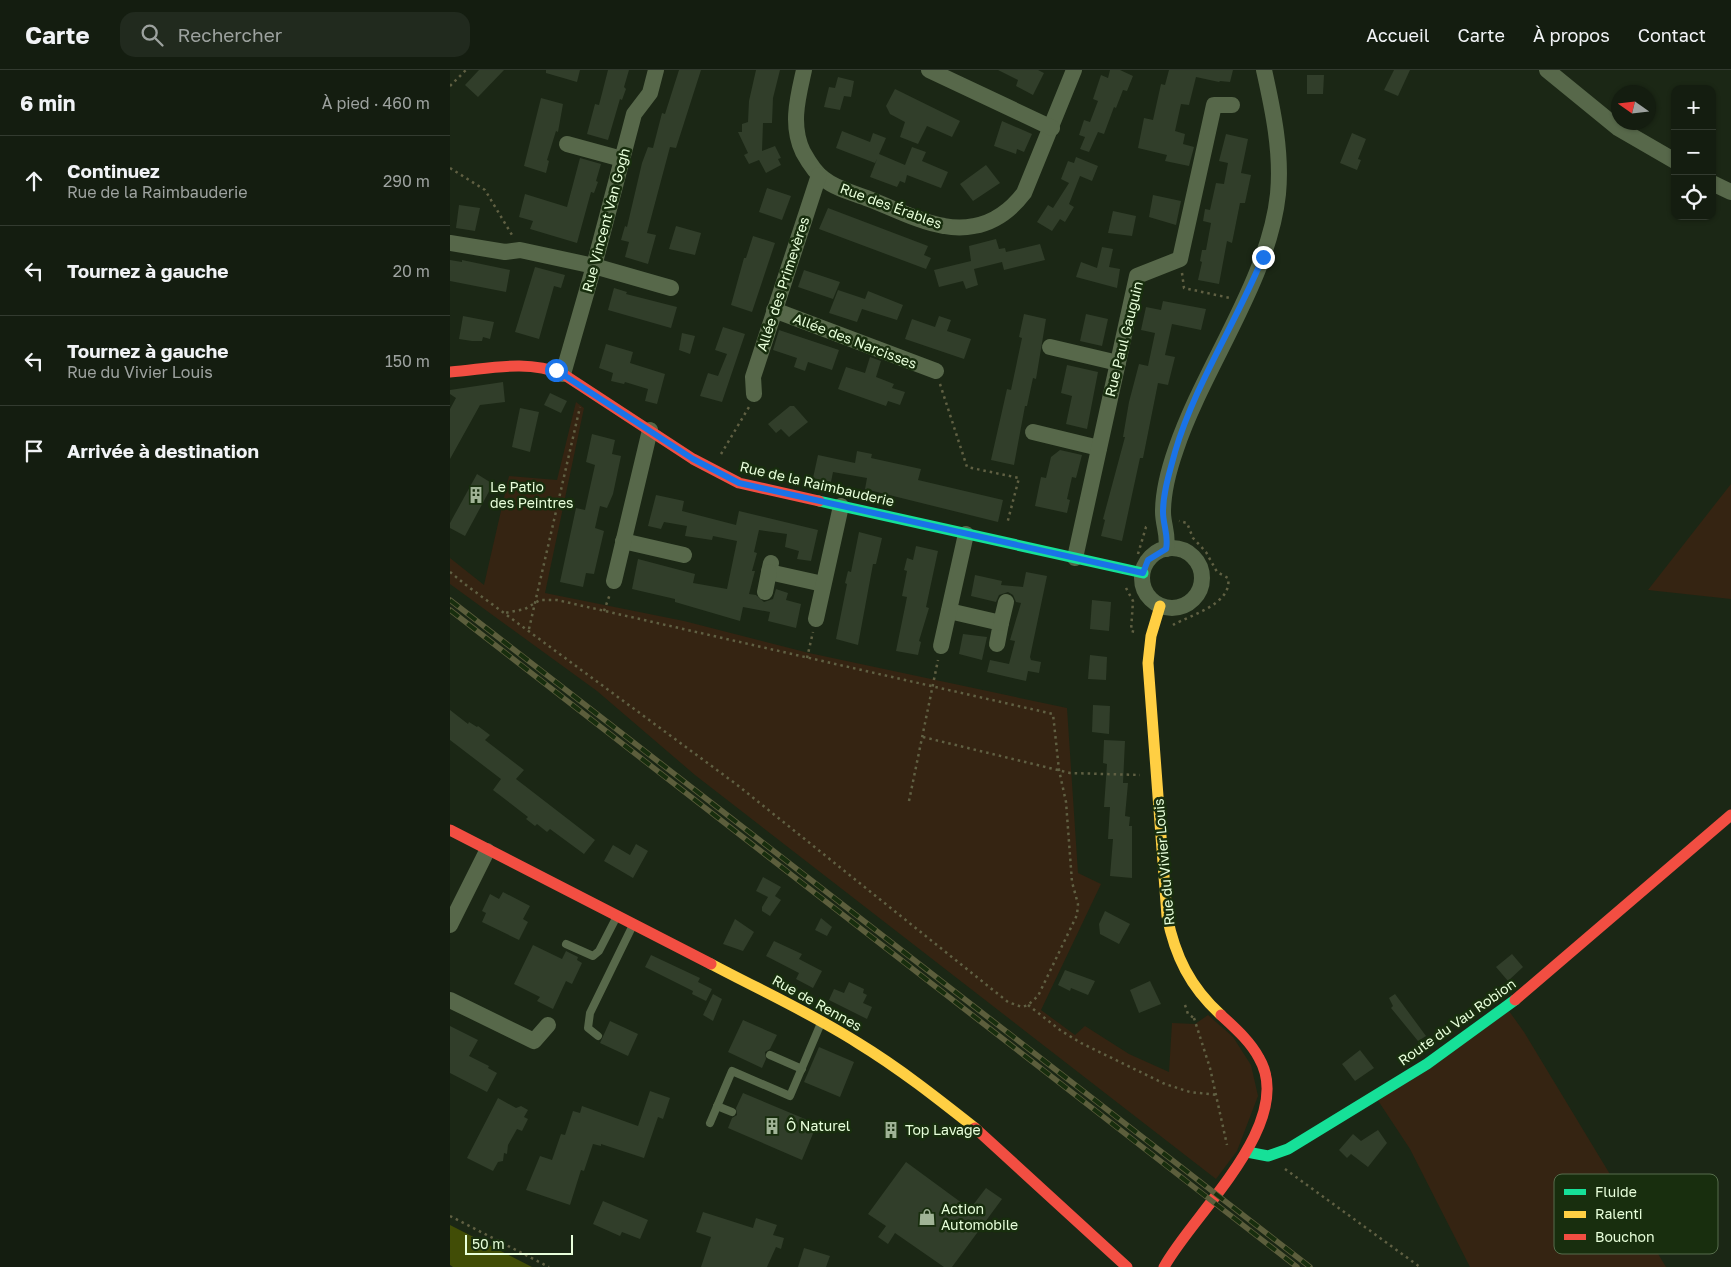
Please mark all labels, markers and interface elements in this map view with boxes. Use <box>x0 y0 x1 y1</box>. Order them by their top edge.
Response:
search box <box>120 12 470 57</box>
text: Carte <box>25 20 90 49</box>
icon: search <box>138 21 166 49</box>
text: Rechercher <box>178 23 282 46</box>
text: Accueil <box>1366 24 1430 46</box>
text: Carte <box>1458 24 1505 46</box>
text: À propos <box>1533 24 1610 46</box>
text: Contact <box>1638 24 1706 46</box>
north arrow <box>1611 85 1656 130</box>
map controls <box>1671 85 1716 220</box>
button: + <box>1671 85 1716 130</box>
text: 6 min <box>20 90 75 116</box>
text: À pied · 460 m <box>322 93 430 113</box>
button: − <box>1671 130 1716 175</box>
street label: Rue Vincent Van Gogh <box>578 146 633 294</box>
text: Continuez <box>67 159 160 182</box>
icon: ahead <box>20 167 48 195</box>
text: 290 m <box>383 171 430 191</box>
button: locate <box>1671 175 1716 220</box>
street label: Rue des Érables <box>838 179 944 232</box>
text: Rue de la Raimbauderie <box>67 182 248 202</box>
street label: Allée des Primevères <box>753 214 812 353</box>
route end <box>1252 246 1275 269</box>
icon: left <box>20 257 48 285</box>
text: Tournez à gauche <box>67 259 228 282</box>
text: 20 m <box>393 261 430 281</box>
street label: Rue Paul Gauguin <box>1101 279 1146 398</box>
street label: Allée des Narcisses <box>791 309 919 372</box>
text: Tournez à gauche <box>67 339 228 362</box>
icon: left <box>20 347 48 375</box>
text: 150 m <box>385 351 430 371</box>
route start <box>545 359 568 382</box>
text: Rue du Vivier Louis <box>67 362 213 382</box>
icon: arrive <box>20 437 48 465</box>
text: Arrivée à destination <box>67 439 259 462</box>
street label: Rue de la Raimbauderie <box>738 457 896 510</box>
place label: Le Patio des Peintres <box>490 478 573 511</box>
building icon: Le Patio des Peintres <box>466 485 486 505</box>
street label: Rue du Vivier Louis <box>1149 798 1178 926</box>
street label: Rue de Rennes <box>769 971 865 1034</box>
street label: Route du Vau Robion <box>1395 975 1519 1069</box>
building icon: Ô Naturel <box>762 1116 782 1136</box>
place label: Ô Naturel <box>786 1117 850 1134</box>
building icon: Top Lavage <box>881 1120 901 1140</box>
place label: Top Lavage <box>905 1121 981 1138</box>
legend <box>1554 1174 1718 1254</box>
text: Fluide <box>1595 1183 1637 1200</box>
place label: Action Automobile <box>941 1200 1018 1233</box>
text: Ralenti <box>1595 1205 1643 1222</box>
shop icon: Action Automobile <box>917 1207 937 1227</box>
text: Bouchon <box>1595 1228 1655 1245</box>
scale bar <box>465 1232 572 1255</box>
text: 50 m <box>472 1235 505 1252</box>

